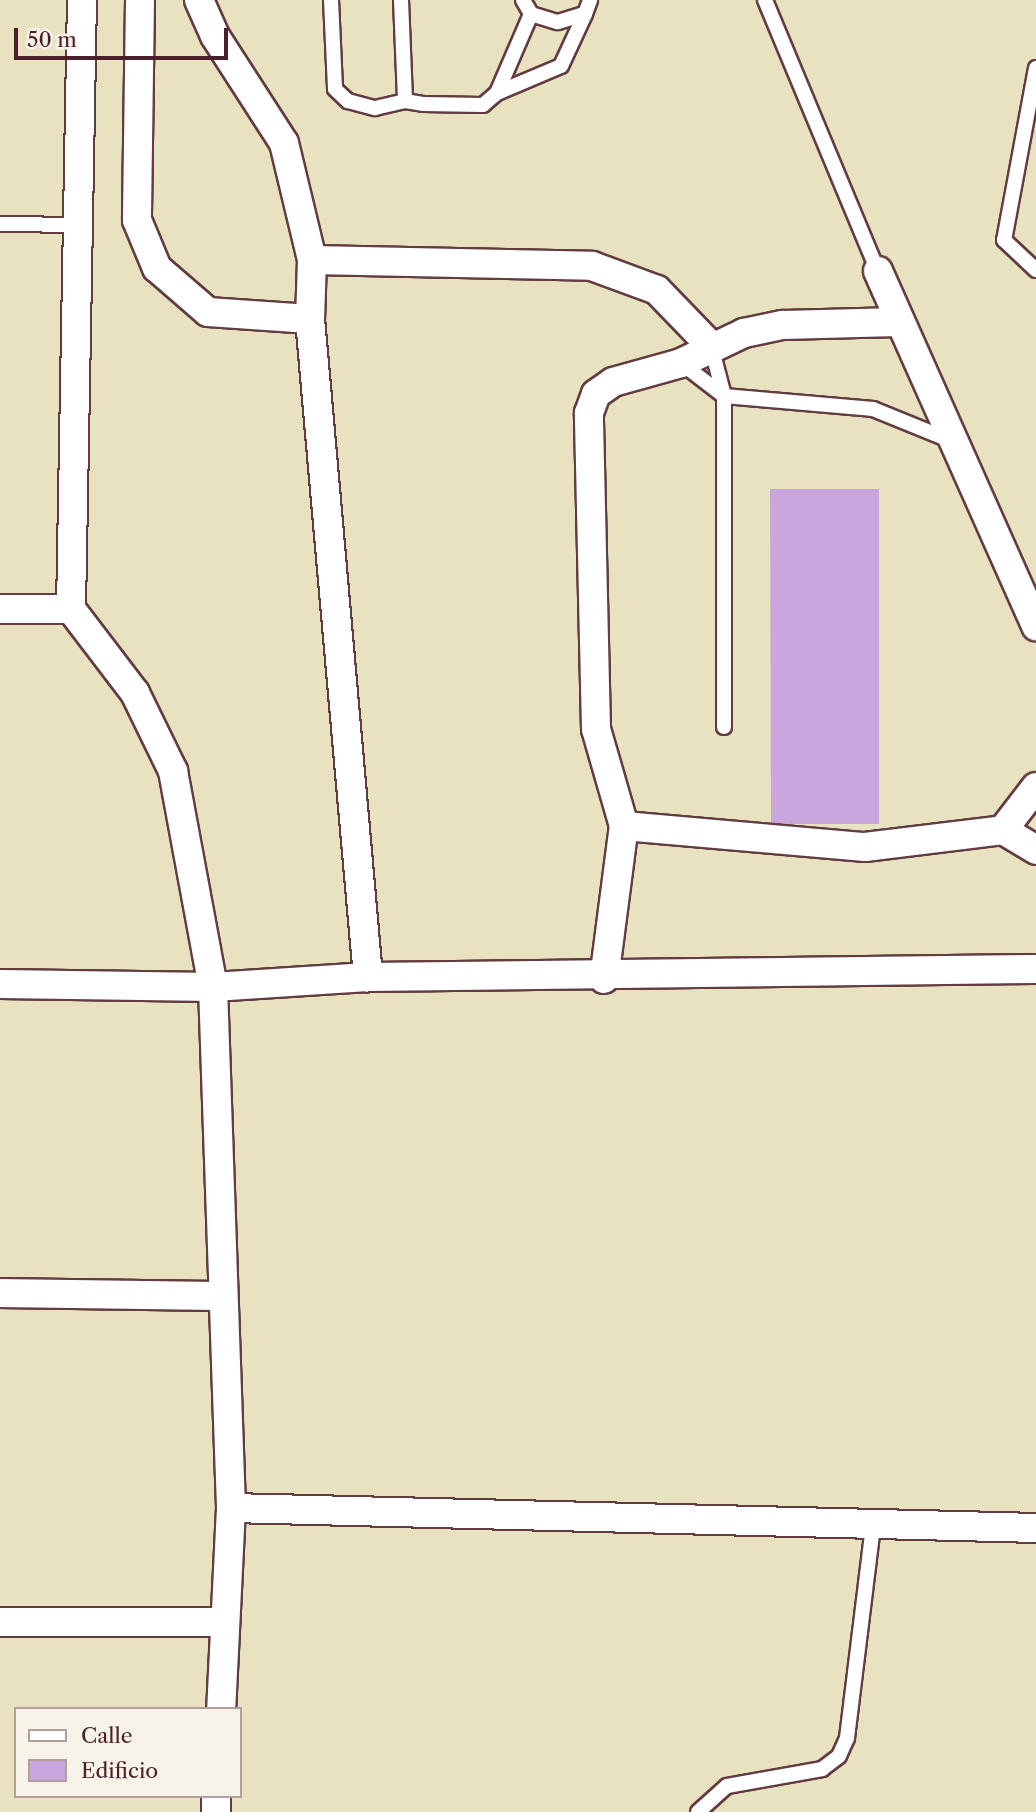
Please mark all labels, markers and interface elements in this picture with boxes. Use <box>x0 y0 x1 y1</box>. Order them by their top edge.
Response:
scale bar <box>18 14 231 58</box>
text: 50 m <box>27 27 77 52</box>
legend <box>14 1707 242 1798</box>
text: Calle <box>81 1723 133 1748</box>
text: Edificio <box>81 1758 158 1783</box>

